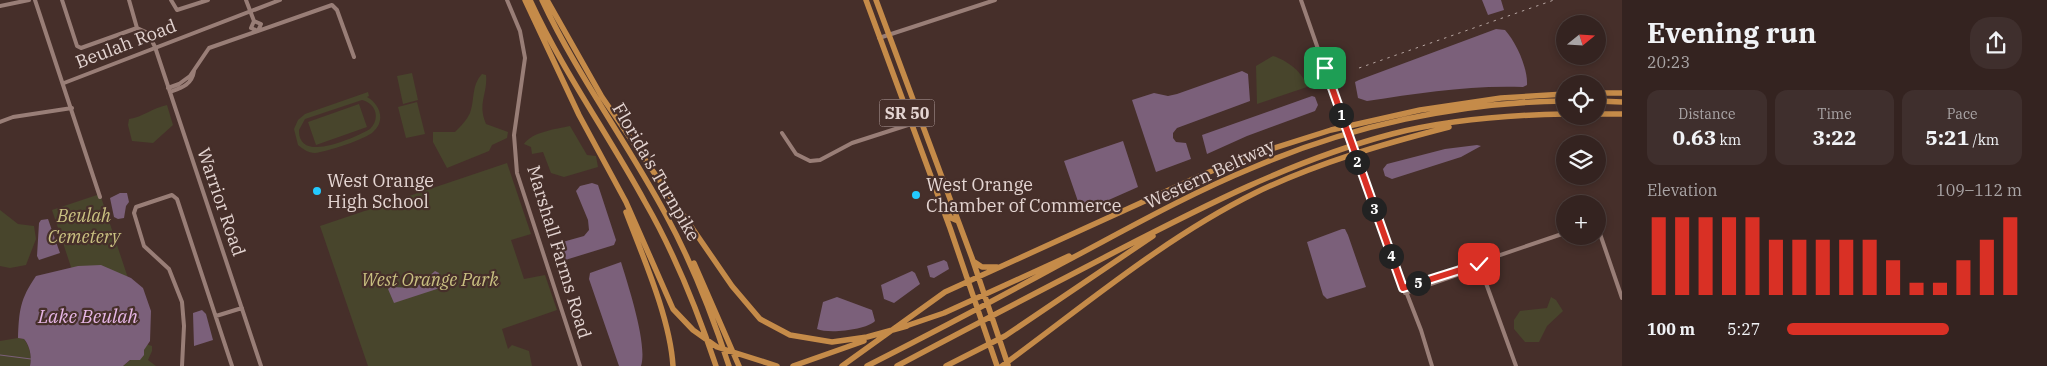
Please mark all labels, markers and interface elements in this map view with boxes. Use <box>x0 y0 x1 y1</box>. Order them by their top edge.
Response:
street label: Beulah Road <box>72 14 180 73</box>
text: Evening run <box>1647 14 1816 51</box>
north arrow <box>1556 15 1606 65</box>
map controls <box>1556 15 1606 245</box>
button: share <box>1970 17 2022 69</box>
pin <box>1304 47 1346 89</box>
text: 20:23 <box>1647 52 1690 72</box>
icon: arrive <box>1311 54 1339 82</box>
button: locate <box>1556 75 1606 125</box>
street label: Florida's Turnpike <box>607 98 705 245</box>
road number: SR 50 <box>880 100 934 126</box>
pin: 1 <box>1328 102 1354 128</box>
text: Distance <box>1678 105 1735 123</box>
text: Time <box>1817 105 1852 123</box>
text: Pace <box>1947 105 1978 123</box>
text: 1 <box>1337 106 1346 124</box>
text: 0.63 <box>1673 123 1716 151</box>
text: 3:22 <box>1812 123 1857 151</box>
text: 5:21 <box>1925 123 1969 151</box>
text: km <box>1716 131 1741 149</box>
text: /km <box>1969 131 1999 149</box>
street label: Western Beltway <box>1141 133 1279 214</box>
button: layers <box>1556 135 1606 185</box>
street label: Warrior Road <box>192 145 251 259</box>
pin: 2 <box>1344 150 1370 174</box>
text: 2 <box>1353 153 1362 171</box>
street label: Marshall Farms Road <box>522 163 597 341</box>
place label: West Orange High School <box>327 169 434 213</box>
place label: West Orange Chamber of Commerce <box>926 173 1121 217</box>
text: Elevation <box>1647 180 1717 200</box>
text: 109–112 m <box>1936 180 2022 200</box>
marker: West Orange High School <box>311 185 323 197</box>
marker: West Orange Chamber of Commerce <box>910 189 922 201</box>
button: + <box>1556 195 1606 245</box>
pin: 3 <box>1362 196 1386 222</box>
text: 3 <box>1370 200 1379 218</box>
park label: Beulah Cemetery <box>48 204 122 248</box>
pin <box>1458 243 1500 285</box>
pin: 4 <box>1378 244 1404 268</box>
text: 4 <box>1387 247 1396 265</box>
icon: check <box>1465 250 1493 278</box>
park label: West Orange Park <box>361 268 499 291</box>
pin: 5 <box>1406 270 1430 296</box>
text: 5 <box>1414 274 1423 292</box>
water label: Lake Beulah <box>37 304 139 328</box>
text: 100 m <box>1647 319 1695 339</box>
text: 5:27 <box>1727 319 1760 339</box>

